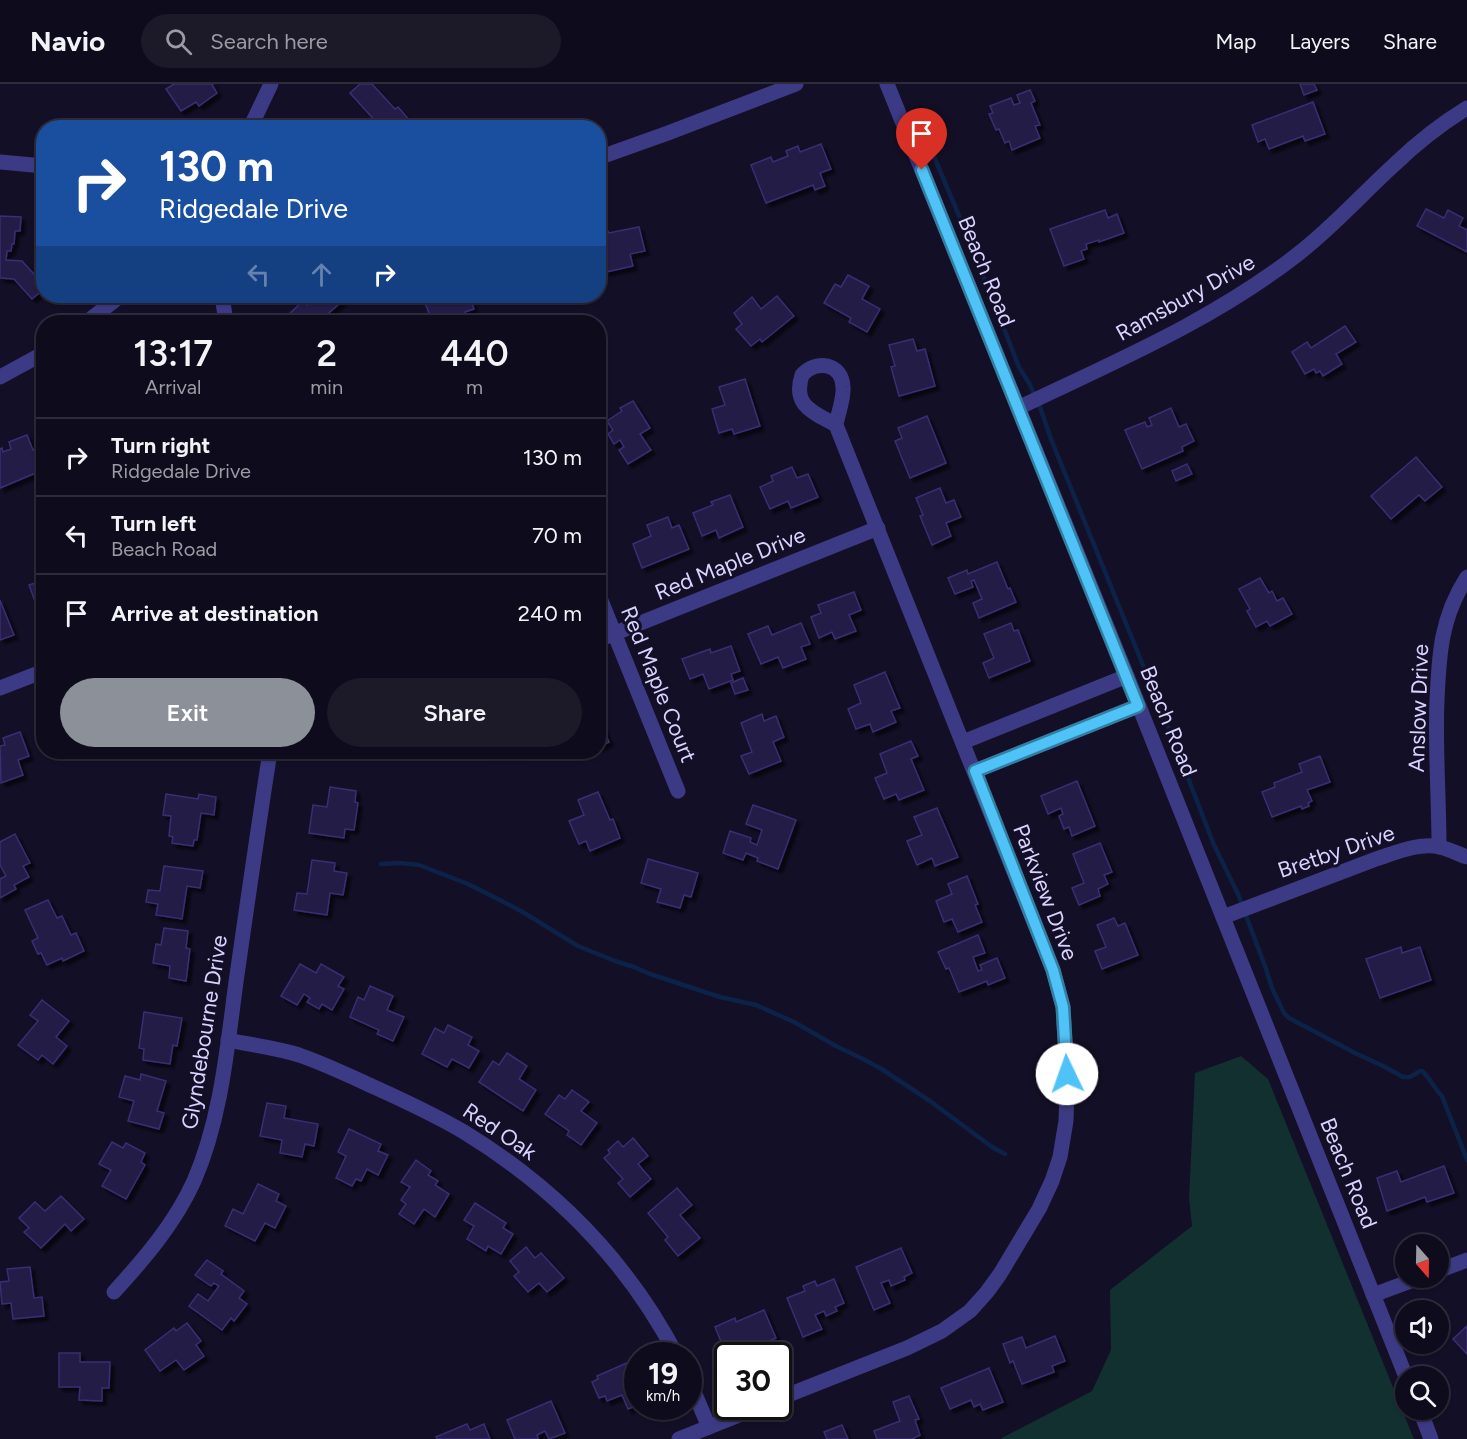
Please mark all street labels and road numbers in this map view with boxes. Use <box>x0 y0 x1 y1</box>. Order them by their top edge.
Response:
street label: Beach Road <box>952 212 1021 330</box>
street label: Ramsbury Drive <box>1111 248 1259 347</box>
street label: Red Maple Drive <box>651 521 809 606</box>
street label: Red Maple Court <box>615 602 702 766</box>
street label: Anslow Drive <box>1403 643 1434 773</box>
street label: Beach Road <box>1134 662 1203 780</box>
street label: Bretby Drive <box>1274 819 1398 884</box>
street label: Parkview Drive <box>1007 820 1084 964</box>
street label: Glyndebourne Drive <box>176 933 233 1131</box>
street label: Red Oak <box>458 1097 542 1166</box>
street label: Beach Road <box>1314 1114 1383 1232</box>

